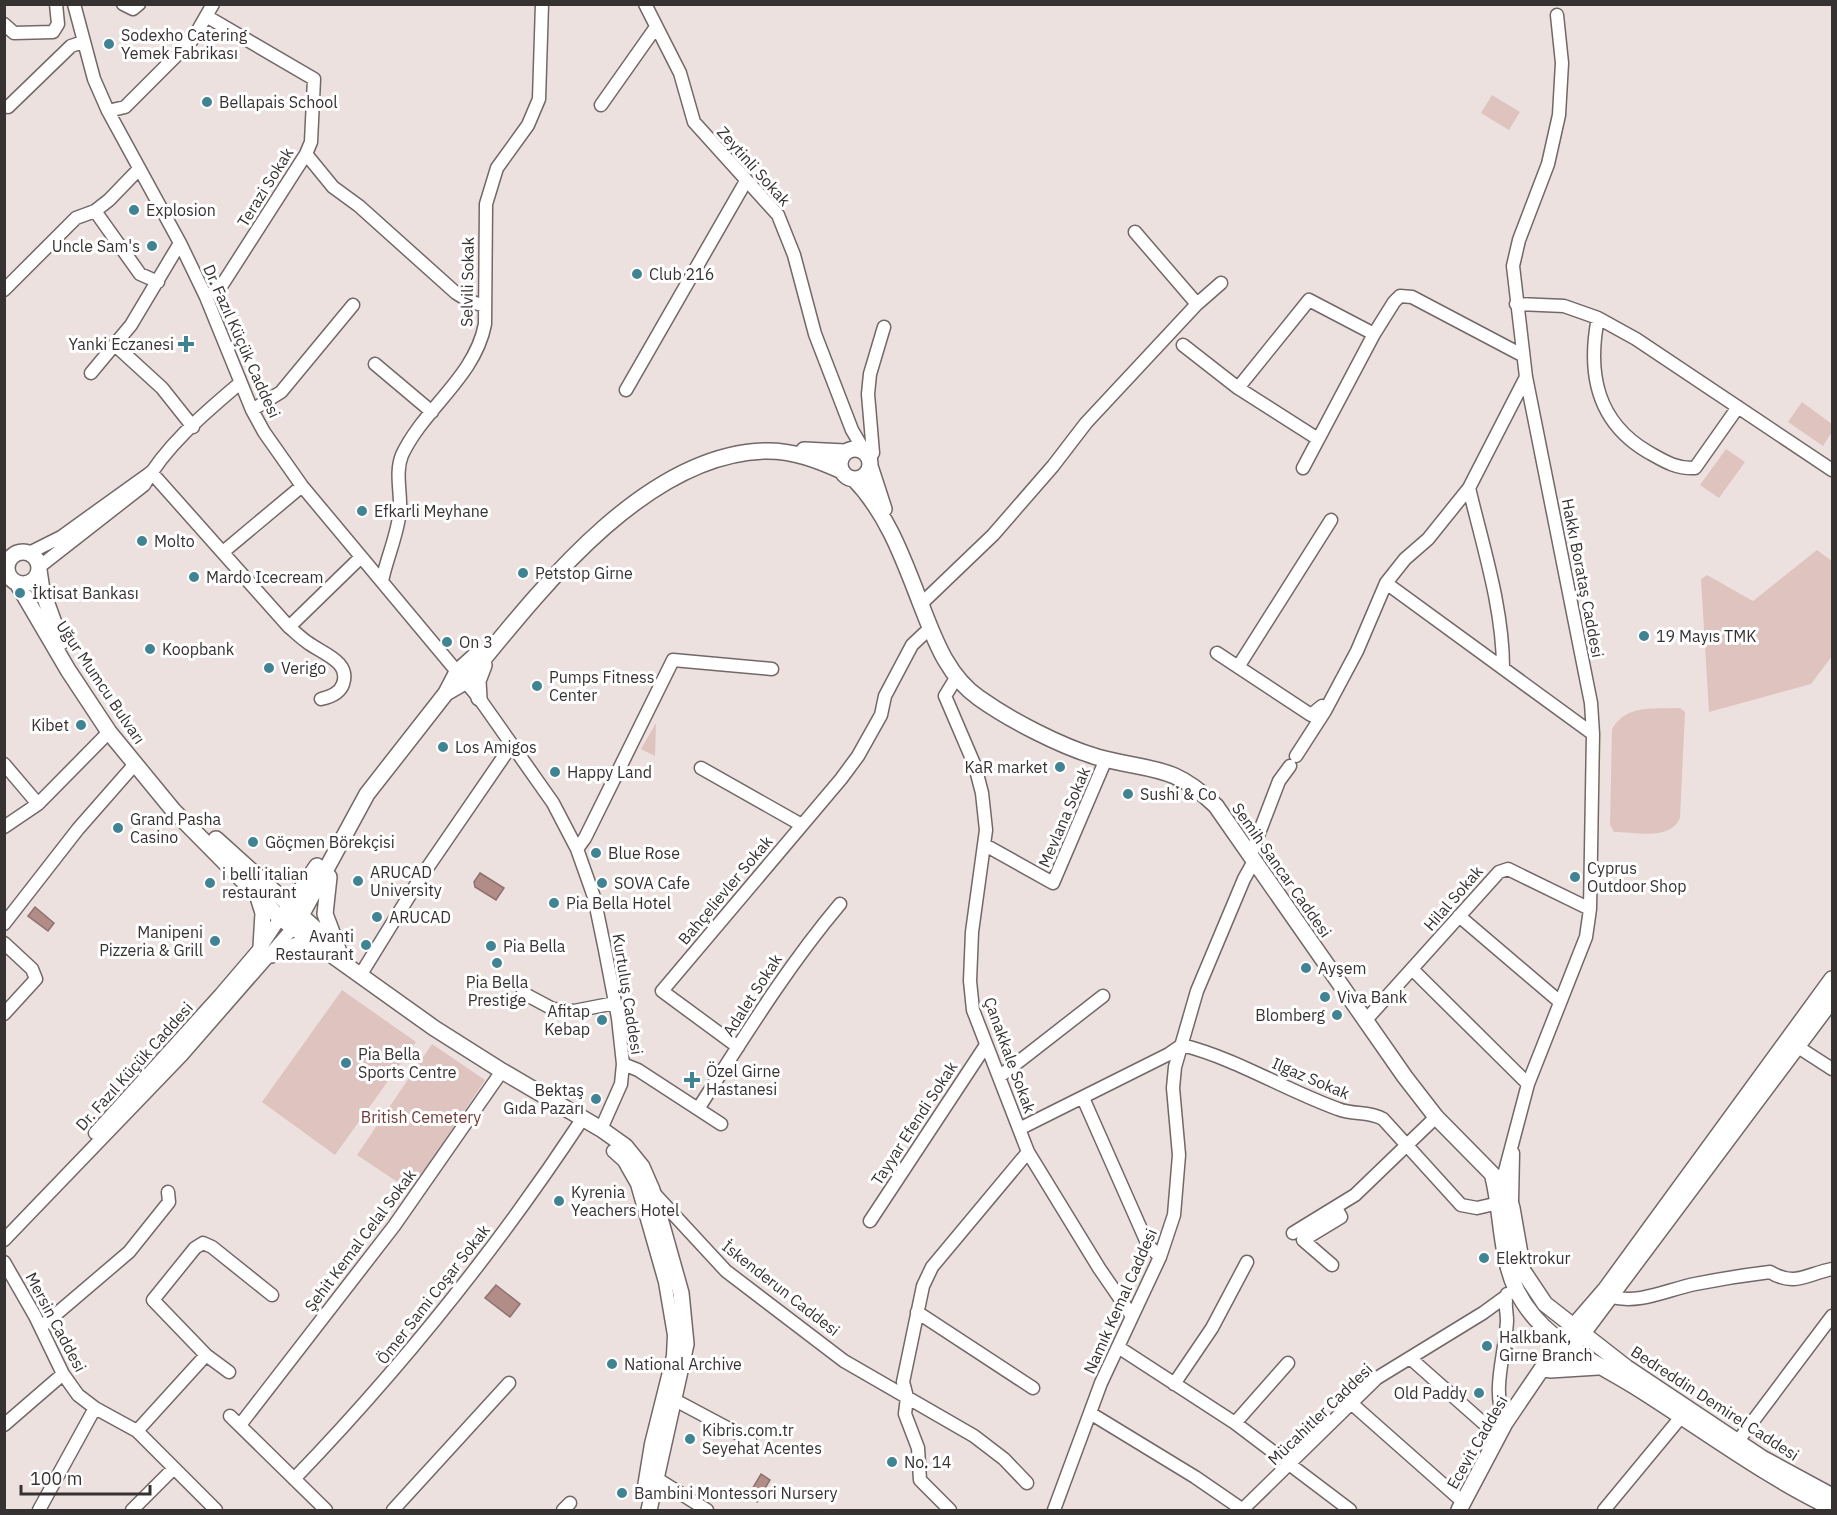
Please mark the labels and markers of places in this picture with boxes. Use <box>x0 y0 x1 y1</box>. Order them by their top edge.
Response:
place label: Sodexho Catering Yemek Fabrikası <box>121 25 248 63</box>
marker: Sodexho Catering Yemek Fabrikası <box>102 37 116 51</box>
place label: Bellapais School <box>219 92 338 112</box>
marker: Bellapais School <box>200 95 214 109</box>
place label: Explosion <box>146 200 216 220</box>
marker: Explosion <box>127 203 141 217</box>
place label: Uncle Sam's <box>52 236 140 256</box>
marker: Uncle Sam's <box>145 239 159 253</box>
place label: Club 216 <box>649 264 714 284</box>
marker: Club 216 <box>630 267 644 281</box>
place label: Yanki Eczanesi <box>69 334 174 354</box>
marker: Yanki Eczanesi <box>179 337 193 351</box>
place label: Efkarli Meyhane <box>374 501 489 521</box>
marker: Efkarli Meyhane <box>355 504 369 518</box>
place label: Molto <box>154 531 195 551</box>
marker: Molto <box>135 534 149 548</box>
place label: Petstop Girne <box>535 563 633 583</box>
marker: Petstop Girne <box>516 566 530 580</box>
place label: Mardo Icecream <box>206 567 324 587</box>
marker: Mardo Icecream <box>187 570 201 584</box>
place label: İktisat Bankası <box>32 583 139 603</box>
marker: İktisat Bankası <box>13 586 27 600</box>
place label: 19 Mayıs TMK <box>1656 626 1756 646</box>
marker: 19 Mayıs TMK <box>1637 629 1651 643</box>
place label: On 3 <box>459 632 493 652</box>
marker: On 3 <box>440 635 454 649</box>
place label: Koopbank <box>162 639 235 659</box>
marker: Koopbank <box>143 642 157 656</box>
place label: Verigo <box>281 658 326 678</box>
marker: Verigo <box>262 661 276 675</box>
place label: Pumps Fitness Center <box>549 667 655 705</box>
marker: Pumps Fitness Center <box>530 679 544 693</box>
place label: Kibet <box>31 715 69 735</box>
marker: Kibet <box>74 718 88 732</box>
place label: Los Amigos <box>455 737 537 757</box>
marker: Los Amigos <box>436 740 450 754</box>
place label: KaR market <box>965 757 1048 777</box>
marker: KaR market <box>1053 760 1067 774</box>
place label: Happy Land <box>567 762 652 782</box>
marker: Happy Land <box>548 765 562 779</box>
place label: Sushi & Co <box>1140 784 1217 804</box>
marker: Sushi & Co <box>1121 787 1135 801</box>
place label: Grand Pasha Casino <box>130 809 222 847</box>
marker: Grand Pasha Casino <box>111 821 125 835</box>
place label: Göçmen Börekçisi <box>265 832 395 852</box>
marker: Göçmen Börekçisi <box>246 835 260 849</box>
place label: Blue Rose <box>608 843 680 863</box>
marker: Blue Rose <box>589 846 603 860</box>
place label: Cyprus Outdoor Shop <box>1587 858 1686 896</box>
place label: ARUCAD University <box>370 862 442 900</box>
place label: i belli italian restaurant <box>222 864 308 902</box>
marker: Cyprus Outdoor Shop <box>1568 870 1582 884</box>
place label: SOVA Cafe <box>614 873 690 893</box>
marker: ARUCAD University <box>351 874 365 888</box>
marker: i belli italian restaurant <box>203 876 217 890</box>
marker: SOVA Cafe <box>595 876 609 890</box>
place label: Pia Bella Hotel <box>566 893 671 913</box>
marker: Pia Bella Hotel <box>547 896 561 910</box>
place label: ARUCAD <box>389 907 451 927</box>
marker: ARUCAD <box>370 910 384 924</box>
place label: Manipeni Pizzeria & Grill <box>99 922 203 960</box>
place label: Avanti Restaurant <box>275 926 354 964</box>
marker: Manipeni Pizzeria & Grill <box>208 934 222 948</box>
place label: Pia Bella <box>503 936 566 956</box>
marker: Avanti Restaurant <box>359 938 373 952</box>
marker: Pia Bella <box>484 939 498 953</box>
marker: Pia Bella Prestige <box>490 956 504 970</box>
place label: Ayşem <box>1318 958 1366 978</box>
marker: Ayşem <box>1299 961 1313 975</box>
place label: Pia Bella Prestige <box>466 972 529 1010</box>
place label: Viva Bank <box>1337 987 1408 1007</box>
marker: Viva Bank <box>1318 990 1332 1004</box>
place label: Afitap Kebap <box>544 1001 590 1039</box>
place label: Blomberg <box>1255 1005 1326 1025</box>
marker: Blomberg <box>1330 1008 1344 1022</box>
marker: Afitap Kebap <box>595 1013 609 1027</box>
place label: Pia Bella Sports Centre <box>358 1044 457 1082</box>
marker: Pia Bella Sports Centre <box>339 1056 353 1070</box>
place label: Özel Girne Hastanesi <box>706 1061 781 1099</box>
marker: Özel Girne Hastanesi <box>683 1071 701 1089</box>
place label: Bektaş Gıda Pazarı <box>503 1080 584 1118</box>
marker: Bektaş Gıda Pazarı <box>589 1092 603 1106</box>
place label: Kyrenia Yeachers Hotel <box>571 1182 679 1220</box>
marker: Kyrenia Yeachers Hotel <box>552 1194 566 1208</box>
place label: Elektrokur <box>1496 1248 1570 1268</box>
marker: Elektrokur <box>1477 1251 1491 1265</box>
place label: Halkbank, Girne Branch <box>1499 1327 1593 1365</box>
marker: Halkbank, Girne Branch <box>1480 1339 1494 1353</box>
place label: National Archive <box>624 1354 742 1374</box>
marker: National Archive <box>605 1357 619 1371</box>
place label: Old Paddy <box>1394 1383 1467 1403</box>
marker: Old Paddy <box>1472 1386 1486 1400</box>
place label: Kibris.com.tr Seyehat Acentes <box>702 1420 822 1458</box>
marker: Kibris.com.tr Seyehat Acentes <box>683 1432 697 1446</box>
place label: No. 14 <box>904 1452 951 1472</box>
marker: No. 14 <box>885 1455 899 1469</box>
place label: Bambini Montessori Nursery <box>634 1483 837 1503</box>
marker: Bambini Montessori Nursery <box>615 1486 629 1500</box>

